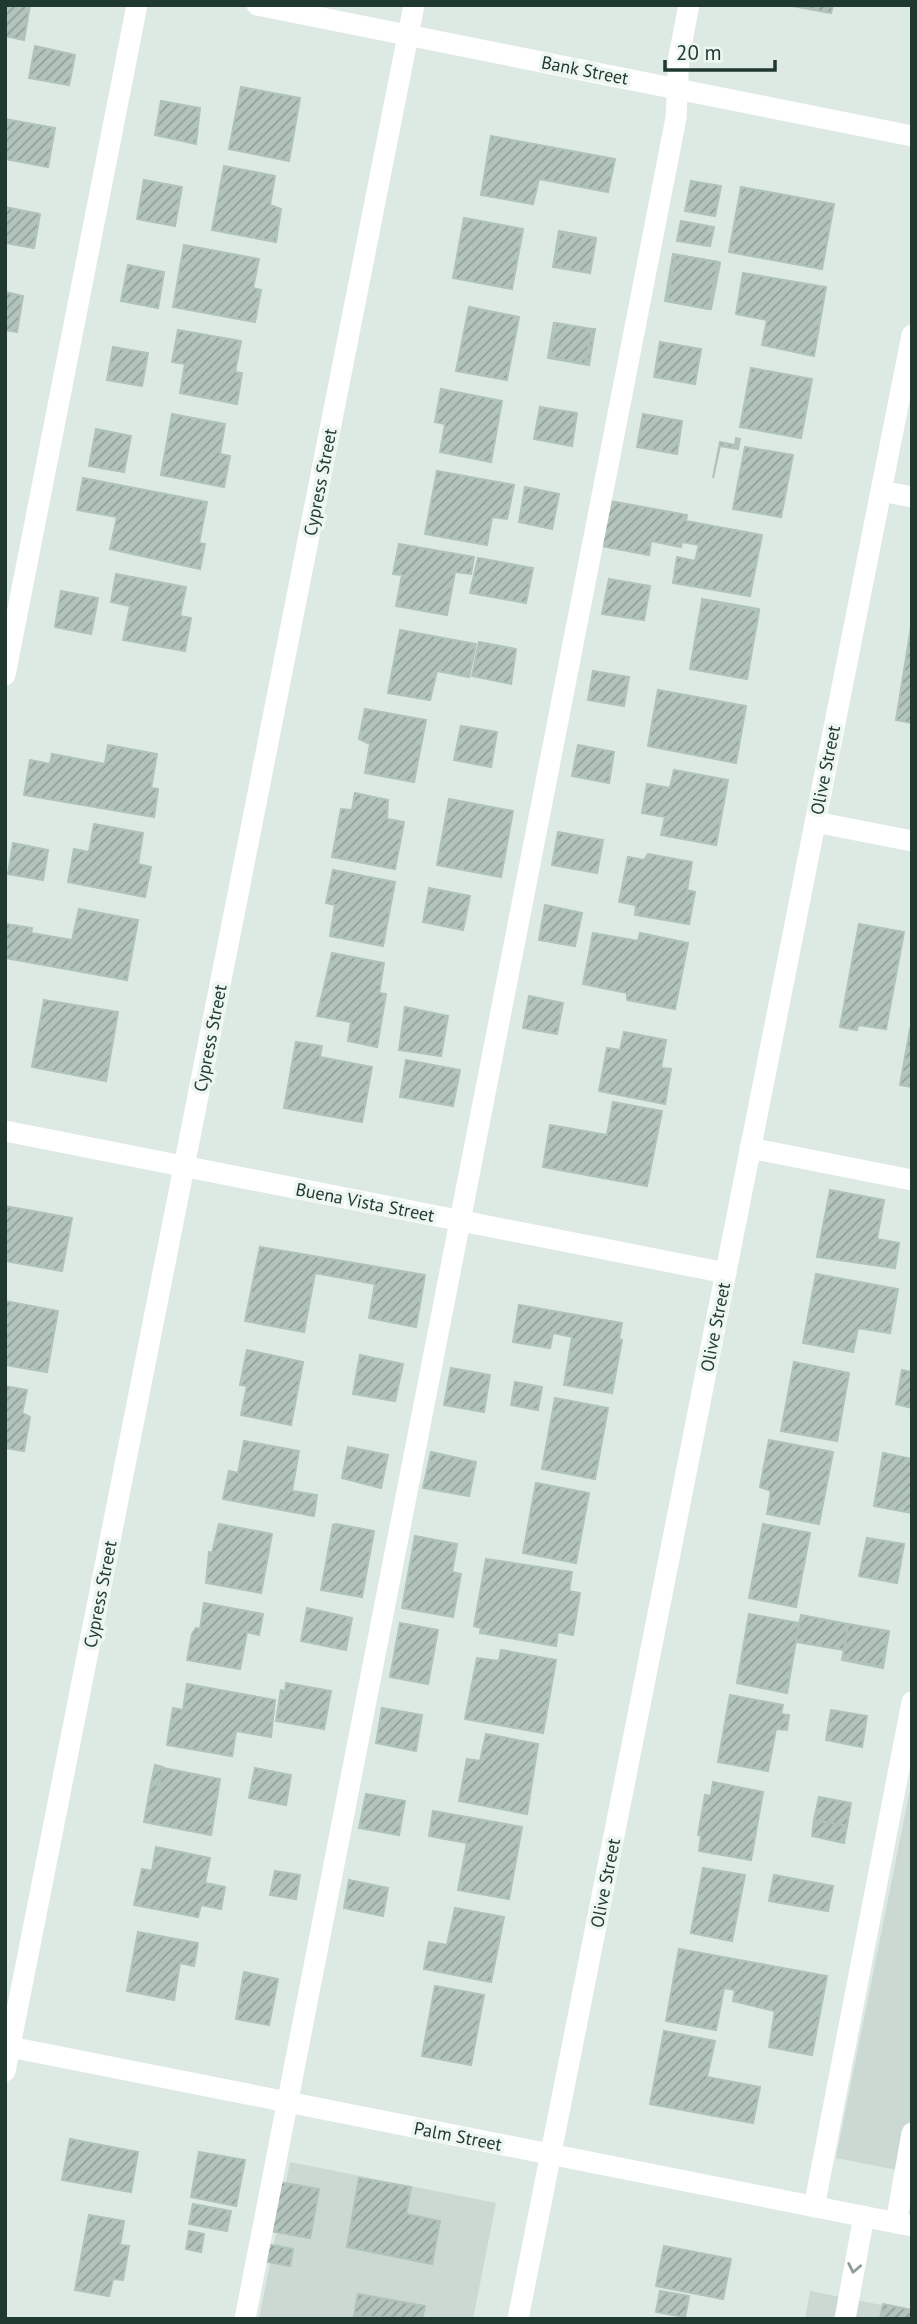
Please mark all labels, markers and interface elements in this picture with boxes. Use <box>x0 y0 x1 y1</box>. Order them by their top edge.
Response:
scale bar <box>665 28 775 72</box>
text: 20 m <box>676 39 722 66</box>
street label: Bank Street <box>540 50 630 90</box>
street label: Cypress Street <box>298 426 342 538</box>
street label: Olive Street <box>805 723 845 817</box>
street label: Cypress Street <box>188 982 232 1094</box>
street label: Buena Vista Street <box>294 1177 436 1227</box>
street label: Olive Street <box>695 1280 735 1374</box>
street label: Cypress Street <box>78 1538 122 1650</box>
street label: Olive Street <box>585 1836 625 1930</box>
street label: Palm Street <box>412 2116 504 2156</box>
one-way arrow <box>848 2262 863 2274</box>

